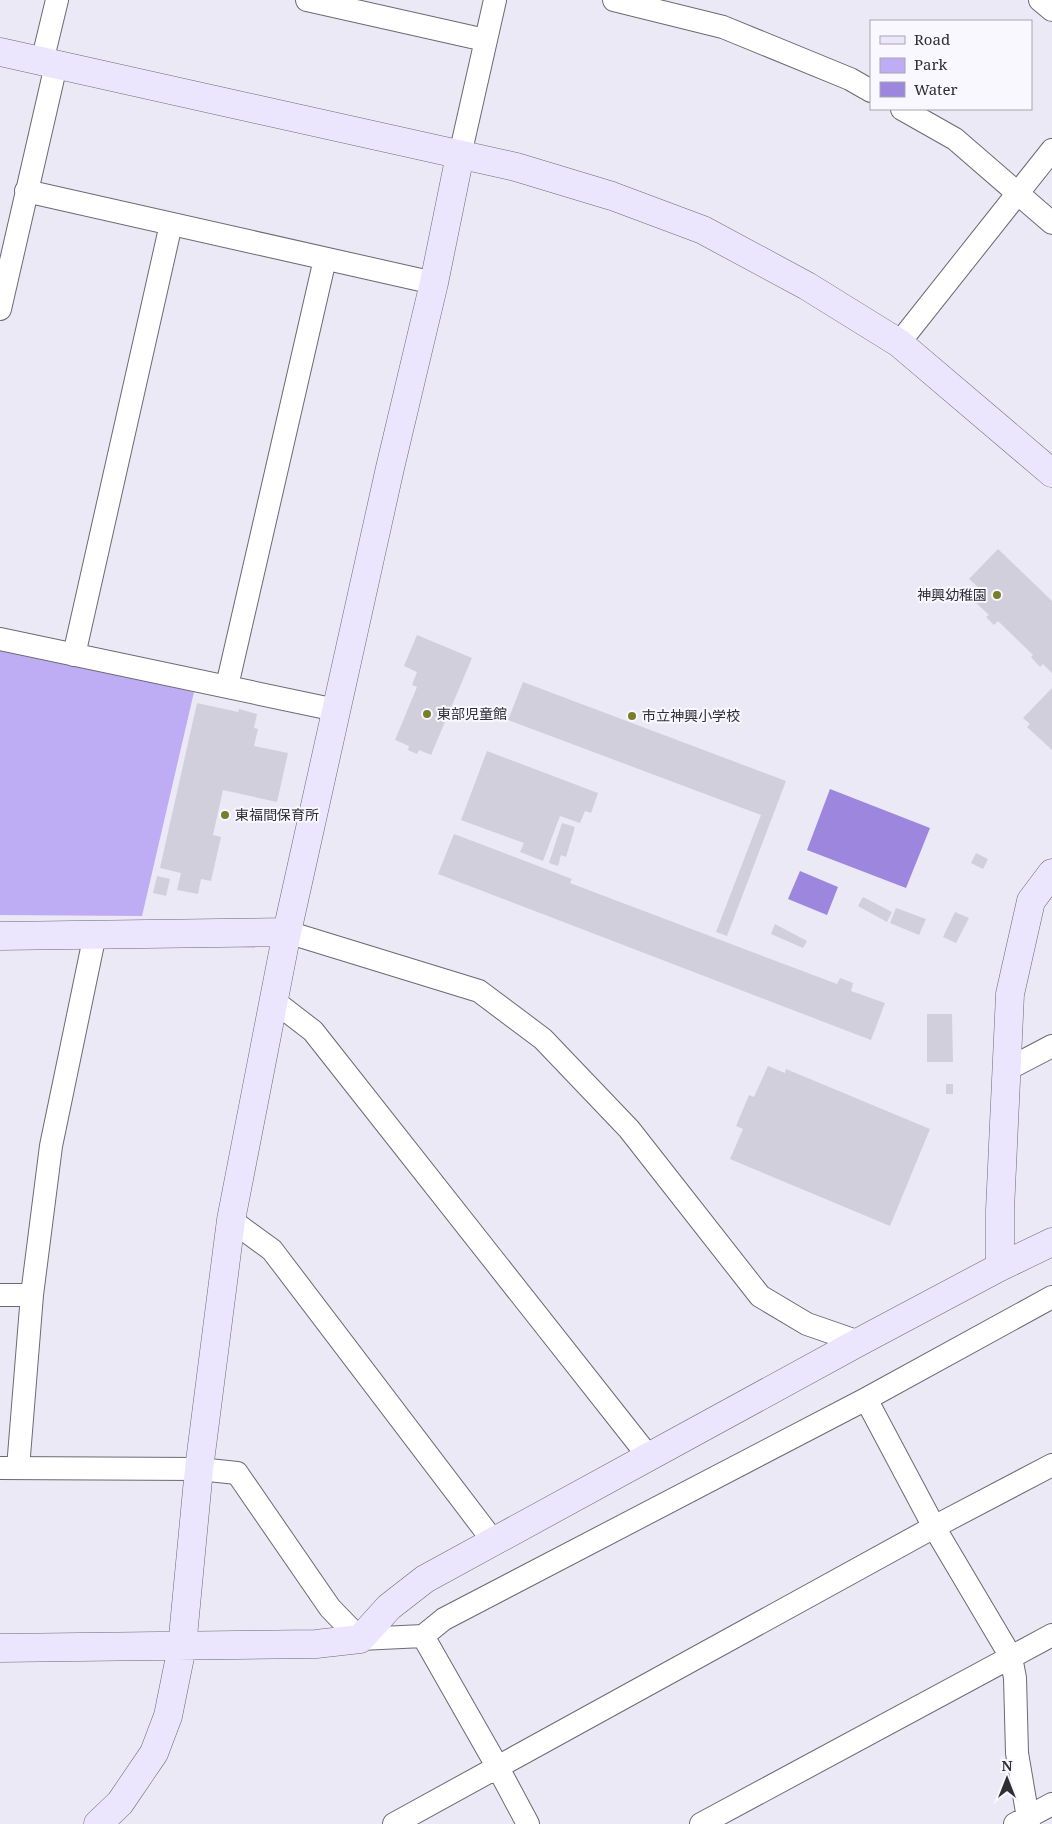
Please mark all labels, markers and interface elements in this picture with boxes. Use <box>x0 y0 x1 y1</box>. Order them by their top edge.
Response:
legend <box>870 20 1032 110</box>
text: Road <box>914 29 950 49</box>
text: Park <box>914 54 948 74</box>
text: Water <box>914 79 957 99</box>
place label: 神興幼稚園 <box>917 585 987 604</box>
marker: 神興幼稚園 <box>991 589 1003 601</box>
place label: 東部児童館 <box>437 704 507 723</box>
place label: 市立神興小学校 <box>642 706 740 725</box>
marker: 東部児童館 <box>421 708 433 720</box>
marker: 市立神興小学校 <box>626 710 638 722</box>
place label: 東福間保育所 <box>235 805 319 824</box>
marker: 東福間保育所 <box>219 809 231 821</box>
north arrow <box>982 1754 1032 1804</box>
text: N <box>1001 1756 1013 1775</box>

